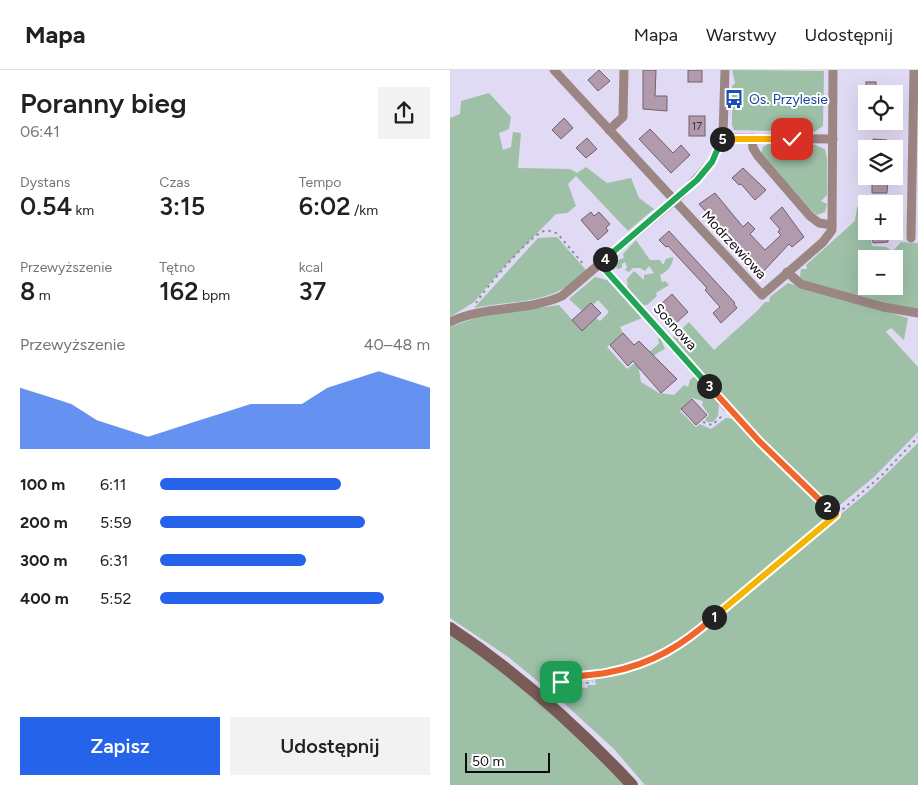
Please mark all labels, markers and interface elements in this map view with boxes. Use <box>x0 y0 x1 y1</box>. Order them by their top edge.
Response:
text: Mapa <box>25 20 86 49</box>
text: Mapa <box>634 24 678 46</box>
text: Warstwy <box>706 24 777 46</box>
text: Udostępnij <box>805 24 893 46</box>
map controls <box>858 85 903 295</box>
button: locate <box>858 85 903 130</box>
text: Poranny bieg <box>20 86 187 120</box>
button: share <box>378 87 430 139</box>
bus stop icon: Os. Przylesie <box>723 88 745 110</box>
place label: Os. Przylesie <box>749 91 828 108</box>
pin <box>771 118 813 160</box>
house number: 17 <box>692 120 702 133</box>
text: 06:41 <box>20 122 60 141</box>
icon: check <box>778 125 806 153</box>
pin: 5 <box>710 126 734 152</box>
text: 5 <box>718 131 727 148</box>
button: layers <box>858 140 903 185</box>
text: Dystans <box>20 174 70 191</box>
text: Czas <box>159 174 190 191</box>
text: Tempo <box>299 174 341 191</box>
text: 0.54 <box>20 191 72 221</box>
text: 3:15 <box>159 191 205 221</box>
text: 6:02 <box>299 191 350 221</box>
button: + <box>858 195 903 240</box>
text: km <box>72 202 94 219</box>
text: /km <box>350 202 378 219</box>
street label: Modrzewiowa <box>698 207 770 283</box>
pin: 4 <box>592 246 618 272</box>
button: − <box>858 250 903 295</box>
text: 4 <box>601 251 610 268</box>
text: Przewyższenie <box>20 259 112 276</box>
text: Tętno <box>159 259 195 276</box>
text: kcal <box>299 259 323 276</box>
text: 8 <box>20 276 35 306</box>
text: 162 <box>159 276 198 306</box>
text: 37 <box>299 276 326 306</box>
text: m <box>35 287 51 304</box>
text: bpm <box>198 287 230 304</box>
street label: Sosnowa <box>650 300 700 354</box>
text: Przewyższenie <box>20 335 125 354</box>
text: 40–48 m <box>364 335 430 354</box>
pin: 3 <box>696 374 722 398</box>
text: 3 <box>706 378 713 395</box>
text: 100 m <box>20 475 65 494</box>
text: 6:11 <box>100 475 126 494</box>
pin: 2 <box>814 494 840 520</box>
text: 2 <box>823 499 832 516</box>
text: 200 m <box>20 513 68 532</box>
text: 5:59 <box>100 513 132 532</box>
text: 300 m <box>20 551 67 570</box>
text: 6:31 <box>100 551 128 570</box>
text: 400 m <box>20 589 69 608</box>
text: 5:52 <box>100 589 131 608</box>
pin: 1 <box>702 604 726 630</box>
text: 1 <box>712 609 717 626</box>
pin <box>540 661 582 703</box>
icon: arrive <box>547 668 575 696</box>
button: Zapisz <box>20 717 220 775</box>
button: Udostępnij <box>230 717 430 775</box>
scale bar <box>465 750 550 773</box>
text: 50 m <box>472 753 504 770</box>

